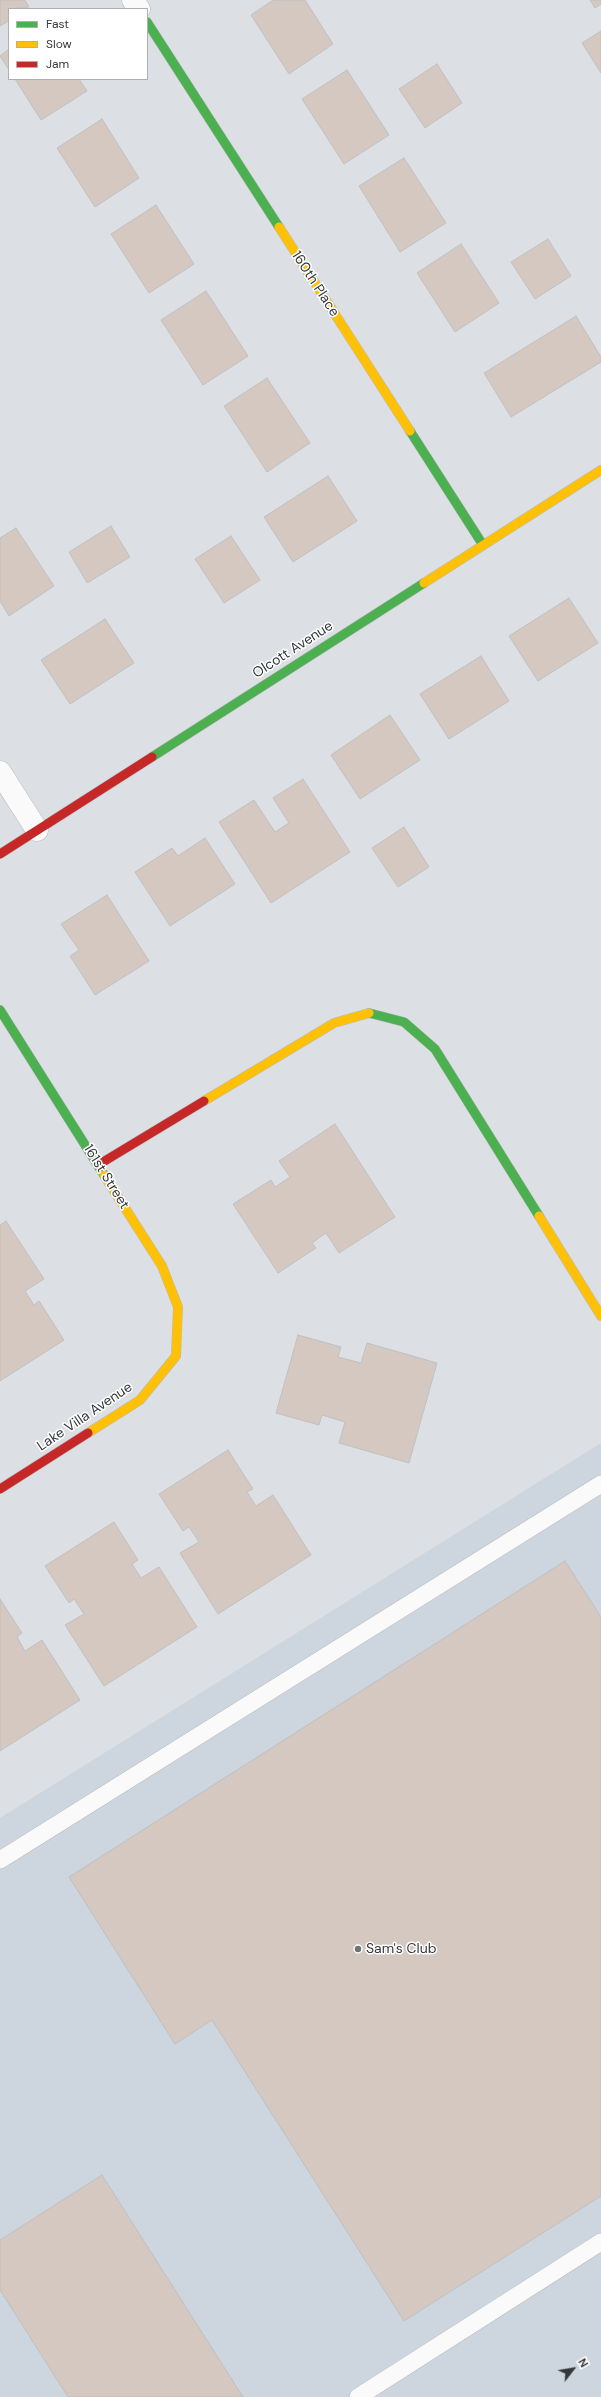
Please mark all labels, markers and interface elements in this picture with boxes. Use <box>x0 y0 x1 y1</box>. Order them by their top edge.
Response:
legend <box>8 8 148 80</box>
text: Fast <box>46 16 69 32</box>
text: Slow <box>46 36 72 52</box>
text: Jam <box>46 56 69 72</box>
street label: 160th Place <box>288 248 342 320</box>
street label: Olcott Avenue <box>250 618 336 682</box>
street label: 161st Street <box>79 1142 133 1212</box>
street label: Lake Villa Avenue <box>34 1379 136 1455</box>
place label: Sam's Club <box>366 1941 436 1957</box>
marker: Sam's Club <box>353 1944 363 1954</box>
north arrow <box>553 2349 593 2389</box>
text: N <box>575 2356 591 2370</box>

